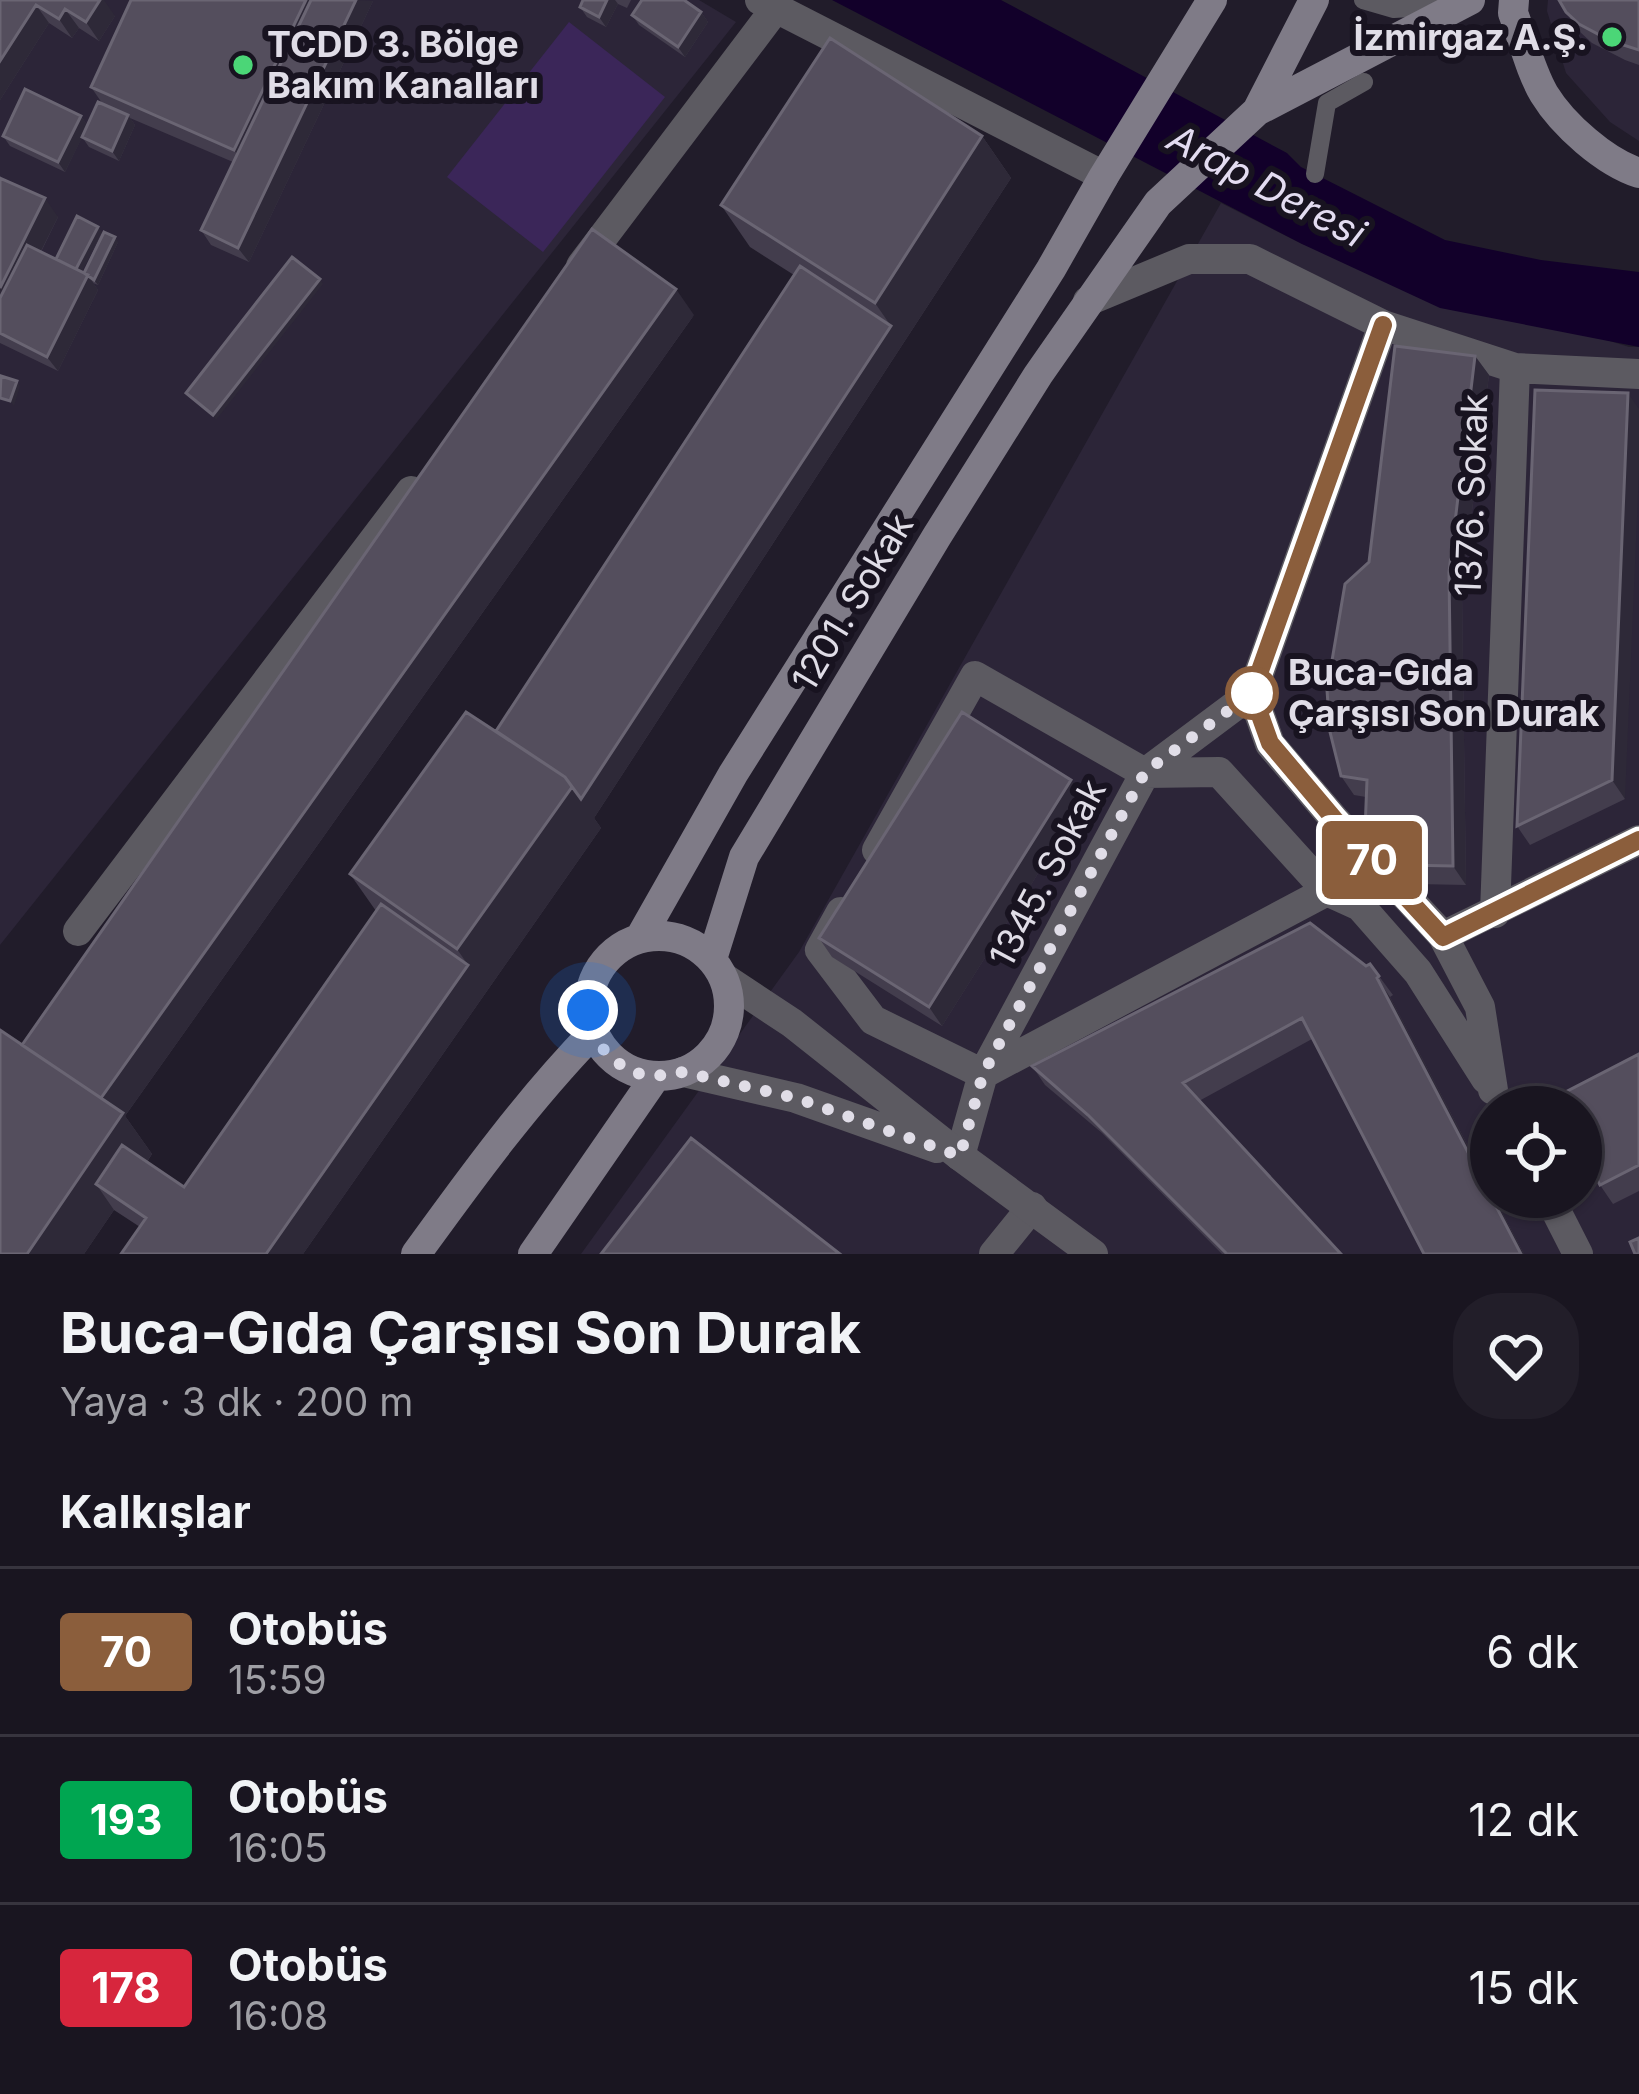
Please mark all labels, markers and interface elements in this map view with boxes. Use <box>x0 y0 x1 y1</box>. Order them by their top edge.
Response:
place label: İzmirgaz A.Ş. <box>1354 15 1588 59</box>
place label: TCDD 3. Bölge Bakım Kanalları <box>267 22 539 107</box>
marker: İzmirgaz A.Ş. <box>1599 24 1625 50</box>
marker: TCDD 3. Bölge Bakım Kanalları <box>230 52 256 78</box>
water label: Arap Deresi <box>1159 113 1375 257</box>
street label: 1376. Sokak <box>1445 393 1497 597</box>
street label: 1201. Sokak <box>782 505 922 699</box>
place label: Buca-Gıda Çarşısı Son Durak <box>1288 650 1600 735</box>
marker: Buca-Gıda Çarşısı Son Durak <box>1227 668 1277 718</box>
street label: 1345. Sokak <box>979 772 1115 974</box>
line badge: 70 <box>1318 821 1426 899</box>
text: 70 <box>1346 834 1398 885</box>
your location <box>558 980 618 1040</box>
map controls <box>1470 1086 1602 1218</box>
button: locate <box>1470 1086 1602 1218</box>
button: heart <box>1453 1293 1579 1419</box>
text: Buca-Gıda Çarşısı Son Durak <box>60 1298 861 1367</box>
text: Yaya · 3 dk · 200 m <box>60 1378 413 1425</box>
text: Kalkışlar <box>60 1484 251 1539</box>
text: Otobüs <box>228 1601 388 1656</box>
text: 6 dk <box>1486 1624 1579 1679</box>
text: 70 <box>100 1626 152 1677</box>
text: 15:59 <box>228 1656 327 1703</box>
text: Otobüs <box>228 1769 388 1824</box>
text: 12 dk <box>1468 1792 1579 1847</box>
text: 193 <box>90 1794 162 1845</box>
text: 16:05 <box>228 1824 328 1871</box>
text: Otobüs <box>228 1937 388 1992</box>
text: 15 dk <box>1468 1960 1579 2015</box>
text: 178 <box>91 1962 161 2013</box>
text: 16:08 <box>228 1992 328 2039</box>

